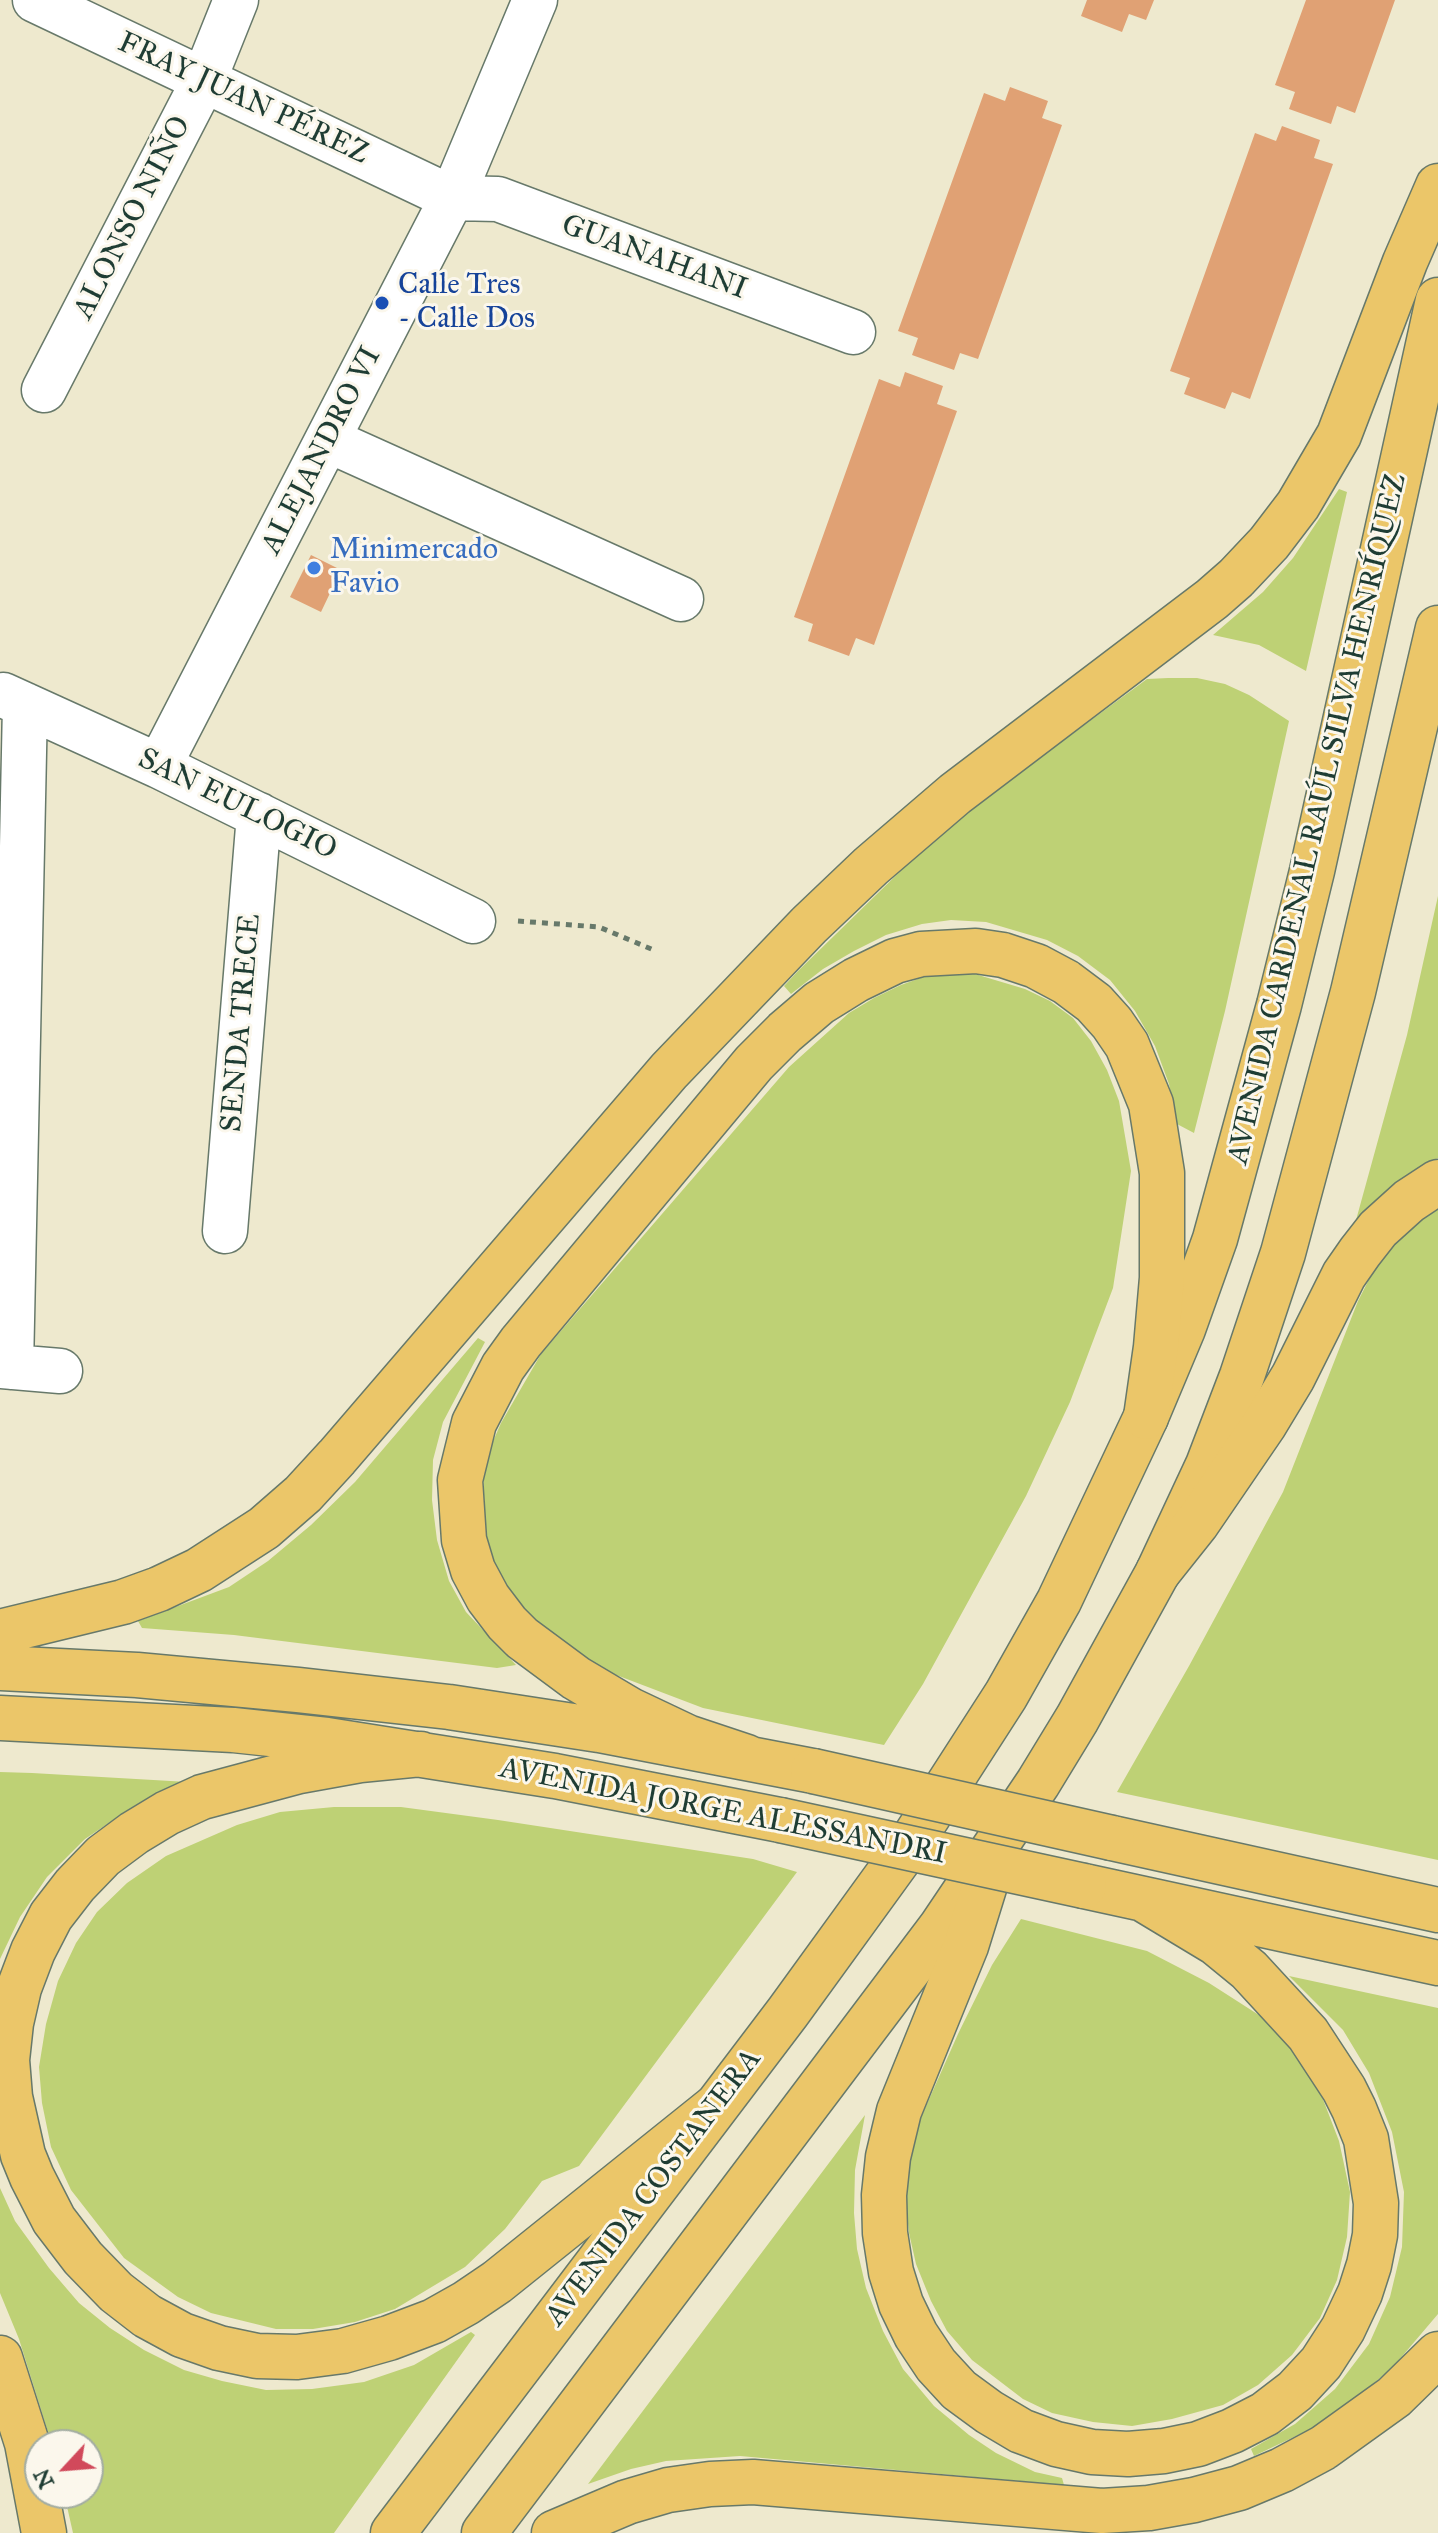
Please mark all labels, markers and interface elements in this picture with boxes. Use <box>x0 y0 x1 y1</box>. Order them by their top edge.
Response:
street label: FRAY JUAN PÉREZ <box>112 25 374 173</box>
street label: ALONSO NIÑO <box>66 110 200 326</box>
street label: GUANAHANI <box>556 208 752 308</box>
place label: Calle Tres - Calle Dos <box>398 268 535 338</box>
marker: Calle Tres - Calle Dos <box>373 294 391 312</box>
street label: ALEJANDRO VI <box>254 341 390 561</box>
street label: AVENIDA CARDENAL RAÚL SILVA HENRÍQUEZ <box>1221 470 1415 1168</box>
place label: Minimercado Favio <box>330 533 498 604</box>
marker: Minimercado Favio <box>305 559 323 577</box>
street label: SAN EULOGIO <box>132 741 342 869</box>
street label: SENDA TRECE <box>215 912 269 1134</box>
street label: AVENIDA JORGE ALESSANDRI <box>497 1751 949 1873</box>
street label: AVENIDA COSTANERA <box>538 2042 770 2334</box>
north arrow <box>24 2429 104 2509</box>
text: N <box>28 2465 60 2493</box>

